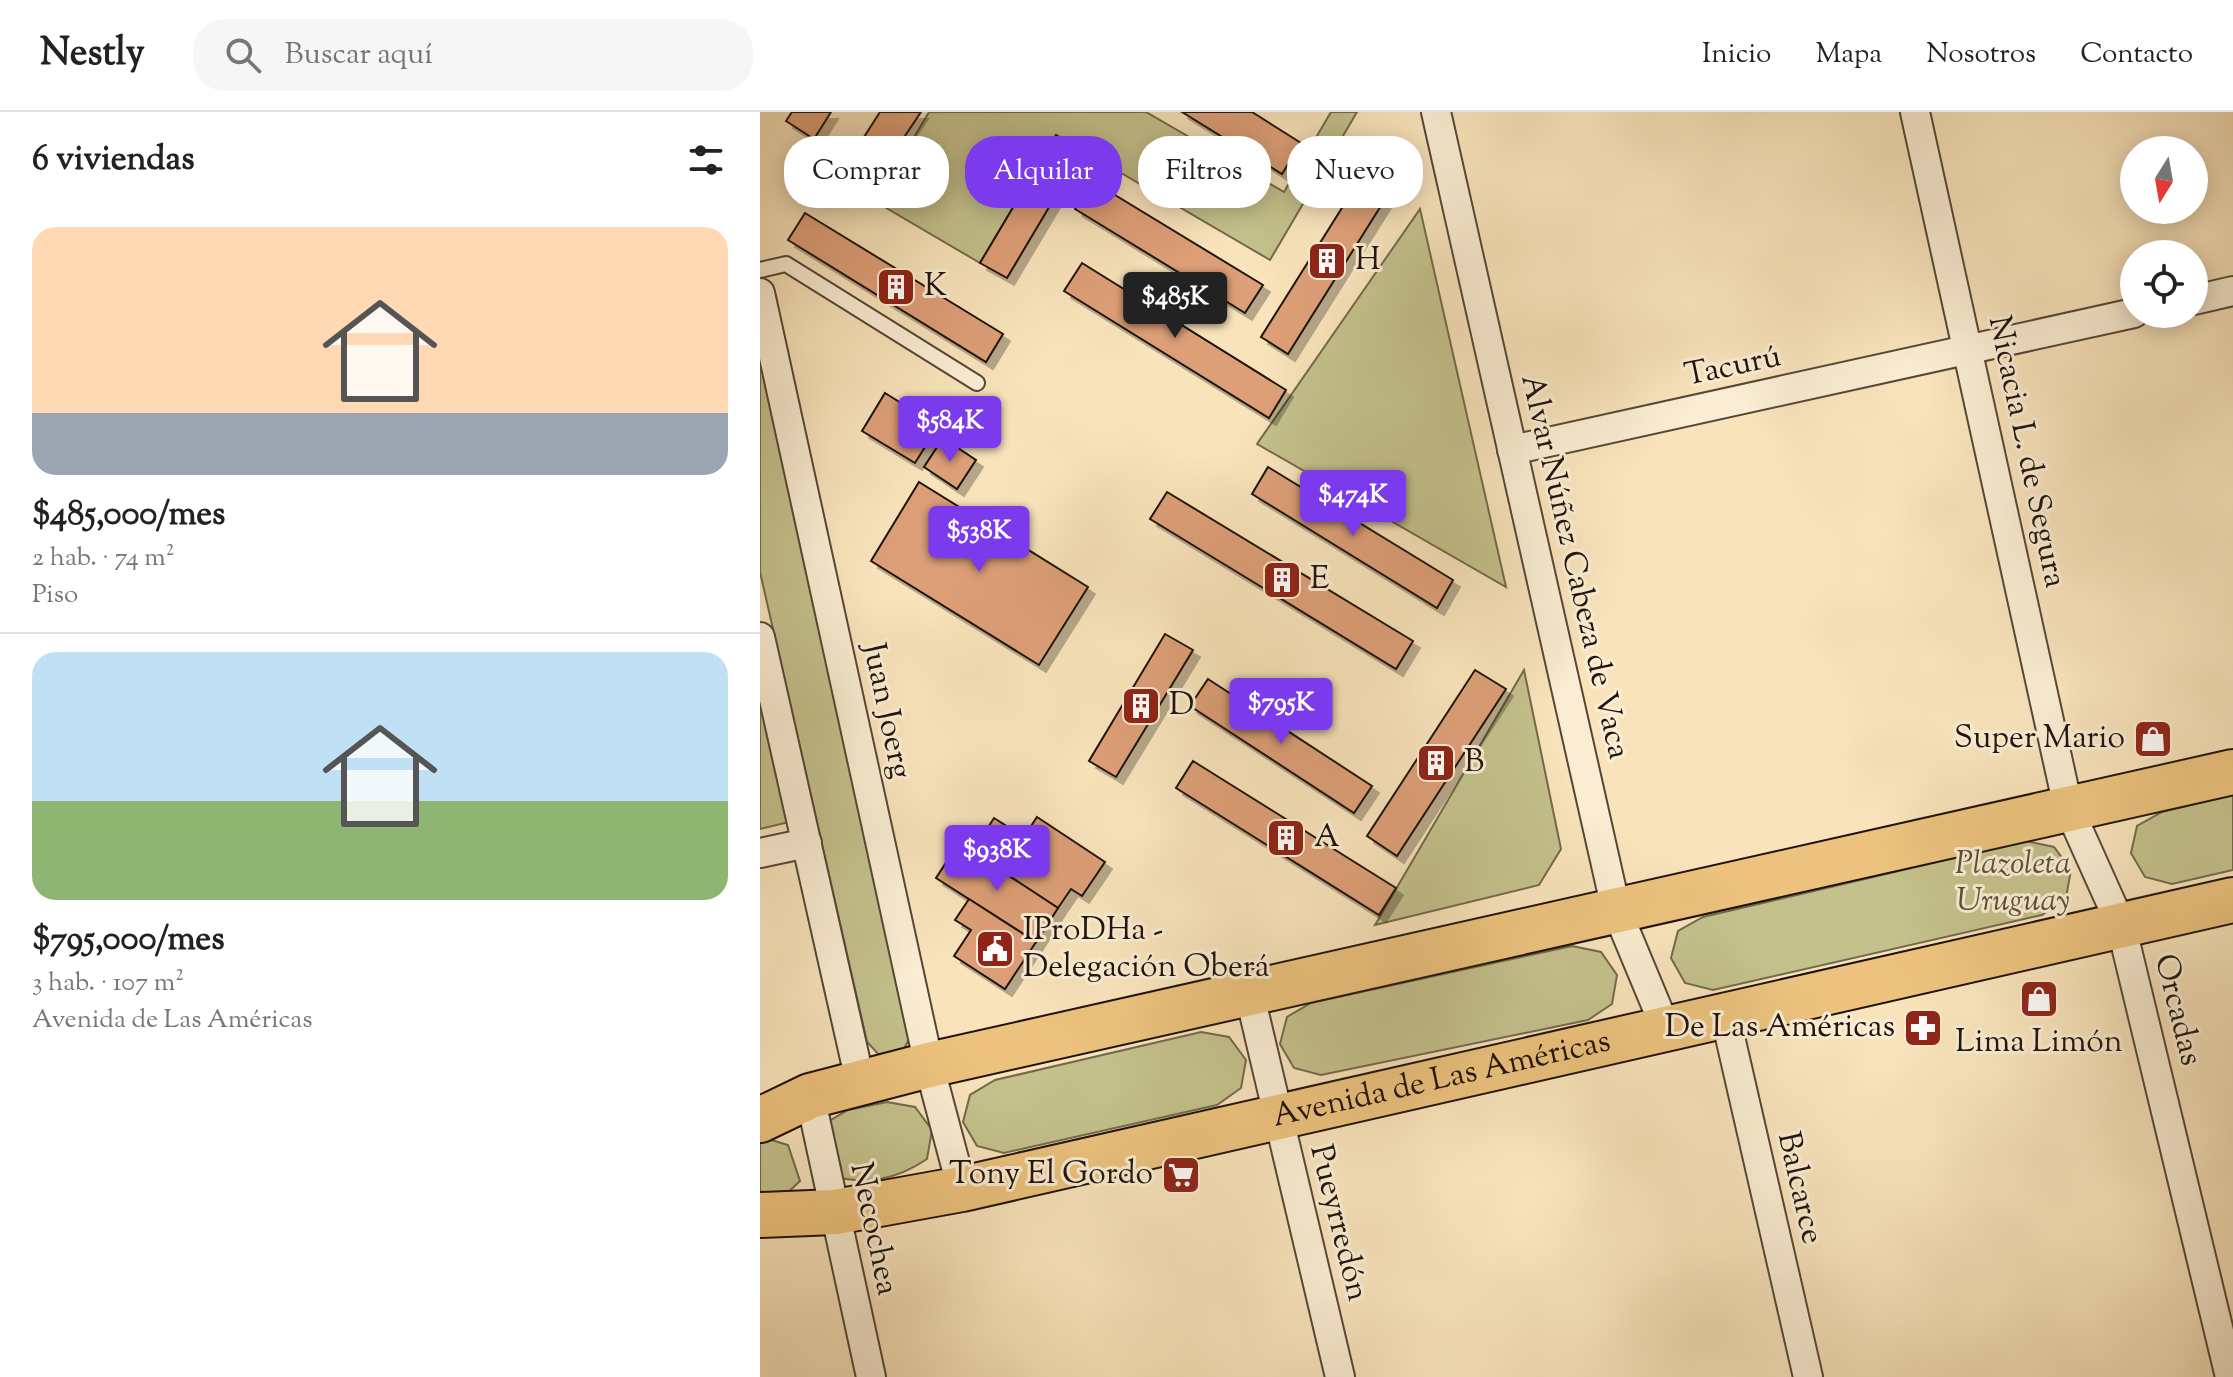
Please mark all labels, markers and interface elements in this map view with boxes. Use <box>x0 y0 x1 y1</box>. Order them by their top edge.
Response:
search box <box>193 19 753 91</box>
text: Nestly <box>40 28 145 82</box>
icon: search <box>221 33 265 77</box>
text: Buscar aquí <box>285 34 433 77</box>
text: Inicio <box>1702 35 1771 75</box>
text: Mapa <box>1815 35 1882 75</box>
text: Nosotros <box>1926 35 2036 75</box>
text: Contacto <box>2080 35 2193 75</box>
text: 6 viviendas <box>32 136 195 185</box>
chip: Comprar <box>784 136 949 208</box>
chip: Alquilar <box>965 136 1122 208</box>
chip: Filtros <box>1138 136 1271 208</box>
chip: Nuevo <box>1287 136 1423 208</box>
north arrow <box>2120 136 2208 224</box>
map controls <box>2120 136 2208 328</box>
icon: filters <box>684 138 728 182</box>
place label: H <box>1355 238 1380 284</box>
building icon: H <box>1306 240 1348 282</box>
button: locate <box>2120 240 2208 328</box>
place label: K <box>924 264 947 310</box>
building icon: K <box>875 266 917 308</box>
pin: $485K <box>1119 272 1231 340</box>
icon: home <box>308 279 452 423</box>
text: $485K <box>1141 279 1209 316</box>
street label: Nicacia L. de Segura <box>1975 312 2077 592</box>
street label: Tacurú <box>1681 334 1785 400</box>
street label: Alvar Núñez Cabeza de Vaca <box>1507 370 1641 764</box>
pin: $584K <box>894 396 1006 464</box>
text: $584K <box>916 403 984 440</box>
pin: $474K <box>1297 470 1409 538</box>
text: $474K <box>1318 477 1388 514</box>
text: $485,000/mes <box>32 491 225 540</box>
pin: $538K <box>923 506 1035 574</box>
text: $538K <box>946 513 1012 550</box>
text: 2 hab. · 74 m² <box>32 540 175 577</box>
place label: E <box>1310 557 1329 603</box>
building icon: E <box>1261 559 1303 601</box>
text: Piso <box>32 577 78 614</box>
street label: Juan Joerg <box>849 637 923 783</box>
pin: $795K <box>1225 678 1337 746</box>
place label: D <box>1169 683 1194 729</box>
building icon: D <box>1120 685 1162 727</box>
text: $795K <box>1247 685 1315 722</box>
icon: home <box>308 704 452 848</box>
place label: Super Mario <box>1954 716 2125 762</box>
shop icon: Super Mario <box>2132 718 2174 760</box>
place label: B <box>1464 740 1484 786</box>
building icon: B <box>1415 742 1457 784</box>
place label: A <box>1314 815 1340 861</box>
building icon: A <box>1265 817 1307 859</box>
pin: $938K <box>941 825 1053 893</box>
text: $938K <box>963 832 1031 869</box>
park label: Plazoleta Uruguay <box>1955 842 2071 925</box>
place label: IProDHa - Delegación Oberá <box>1023 908 1270 991</box>
text: $795,000/mes <box>32 916 225 965</box>
public building icon: IProDHa - Delegación Oberá <box>974 928 1016 970</box>
street label: Orcadas <box>2141 949 2213 1071</box>
text: 3 hab. · 107 m² <box>32 965 184 1002</box>
shop icon: Lima Limón <box>2018 978 2060 1020</box>
text: Avenida de Las Américas <box>32 1002 312 1039</box>
place label: De Las Américas <box>1665 1005 1895 1051</box>
pharmacy icon: De Las Américas <box>1902 1007 1944 1049</box>
street label: Avenida de Las Américas <box>1268 1019 1615 1141</box>
place label: Lima Limón <box>1955 1020 2123 1066</box>
street label: Balcarce <box>1764 1127 1834 1249</box>
street label: Pueyrredón <box>1296 1140 1380 1306</box>
place label: Tony El Gordo <box>949 1152 1153 1198</box>
supermarket icon: Tony El Gordo <box>1160 1154 1202 1196</box>
street label: Necochea <box>837 1158 910 1300</box>

